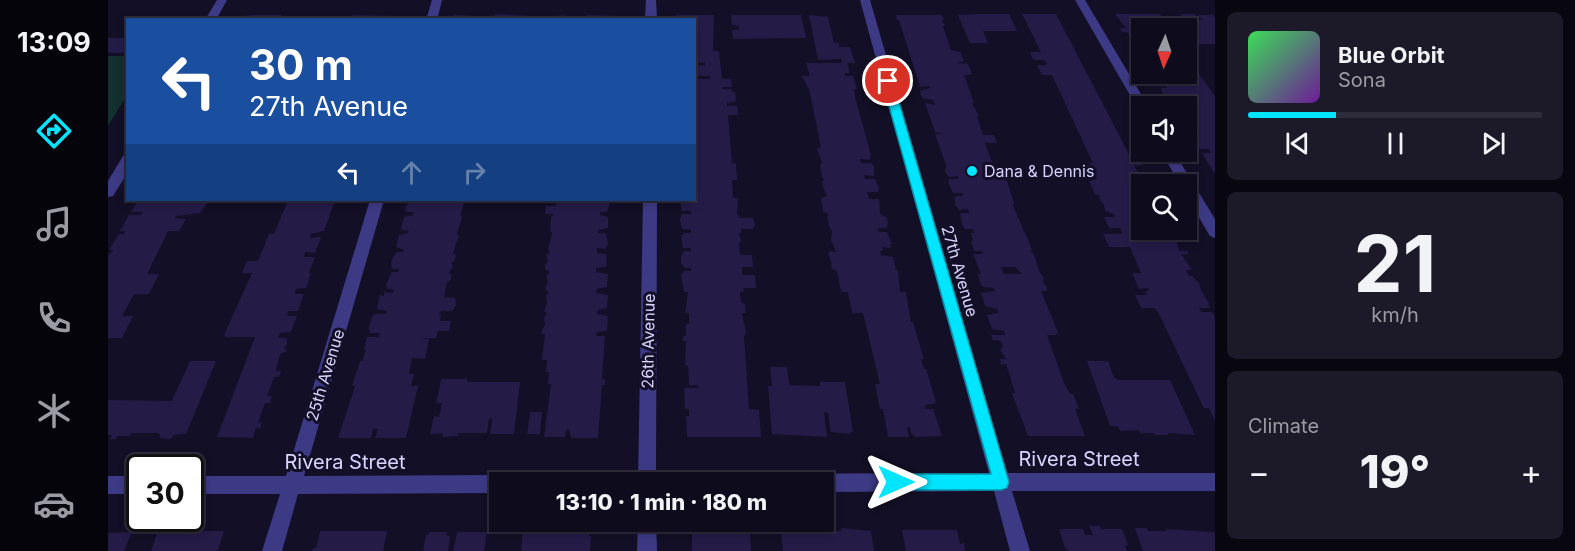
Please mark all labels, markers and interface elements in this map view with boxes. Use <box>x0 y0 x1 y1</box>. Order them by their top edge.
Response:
north arrow <box>1131 18 1197 84</box>
map controls <box>1131 18 1197 240</box>
text: 13:09 <box>17 26 91 59</box>
text: 30 m <box>249 39 353 90</box>
icon: left <box>150 42 228 120</box>
text: Blue Orbit <box>1338 42 1445 68</box>
pin <box>862 55 913 106</box>
icon: arrive <box>871 64 904 97</box>
text: Sona <box>1338 68 1386 92</box>
text: 27th Avenue <box>249 90 408 123</box>
button: sound <box>1131 96 1197 162</box>
icon: directions <box>33 110 75 152</box>
icon: previous <box>1281 127 1314 160</box>
icon: pause <box>1379 127 1412 160</box>
icon: next <box>1477 127 1510 160</box>
icon: left <box>332 156 365 189</box>
icon: ahead <box>395 156 428 189</box>
icon: right <box>458 156 491 189</box>
place label: Dana & Dennis <box>984 161 1094 181</box>
marker: Dana & Dennis <box>965 164 979 178</box>
button: search <box>1131 174 1197 240</box>
icon: music <box>33 203 75 245</box>
text: 21 <box>1354 216 1436 311</box>
street label: 27th Avenue <box>937 223 983 319</box>
street label: 26th Avenue <box>637 293 659 389</box>
icon: phone <box>33 297 75 339</box>
text: km/h <box>1371 303 1419 327</box>
street label: 25th Avenue <box>302 327 348 423</box>
icon: climate <box>33 390 75 432</box>
text: Climate <box>1248 414 1319 438</box>
text: 19° <box>1360 444 1430 499</box>
street label: Rivera Street <box>1018 447 1140 471</box>
street label: Rivera Street <box>284 450 406 474</box>
position arrow <box>864 450 928 514</box>
text: − <box>1248 452 1270 492</box>
text: + <box>1520 452 1542 492</box>
speed limit sign: 30 <box>126 454 204 532</box>
icon: car <box>33 483 75 525</box>
text: 13:10 · 1 min · 180 m <box>556 489 767 515</box>

